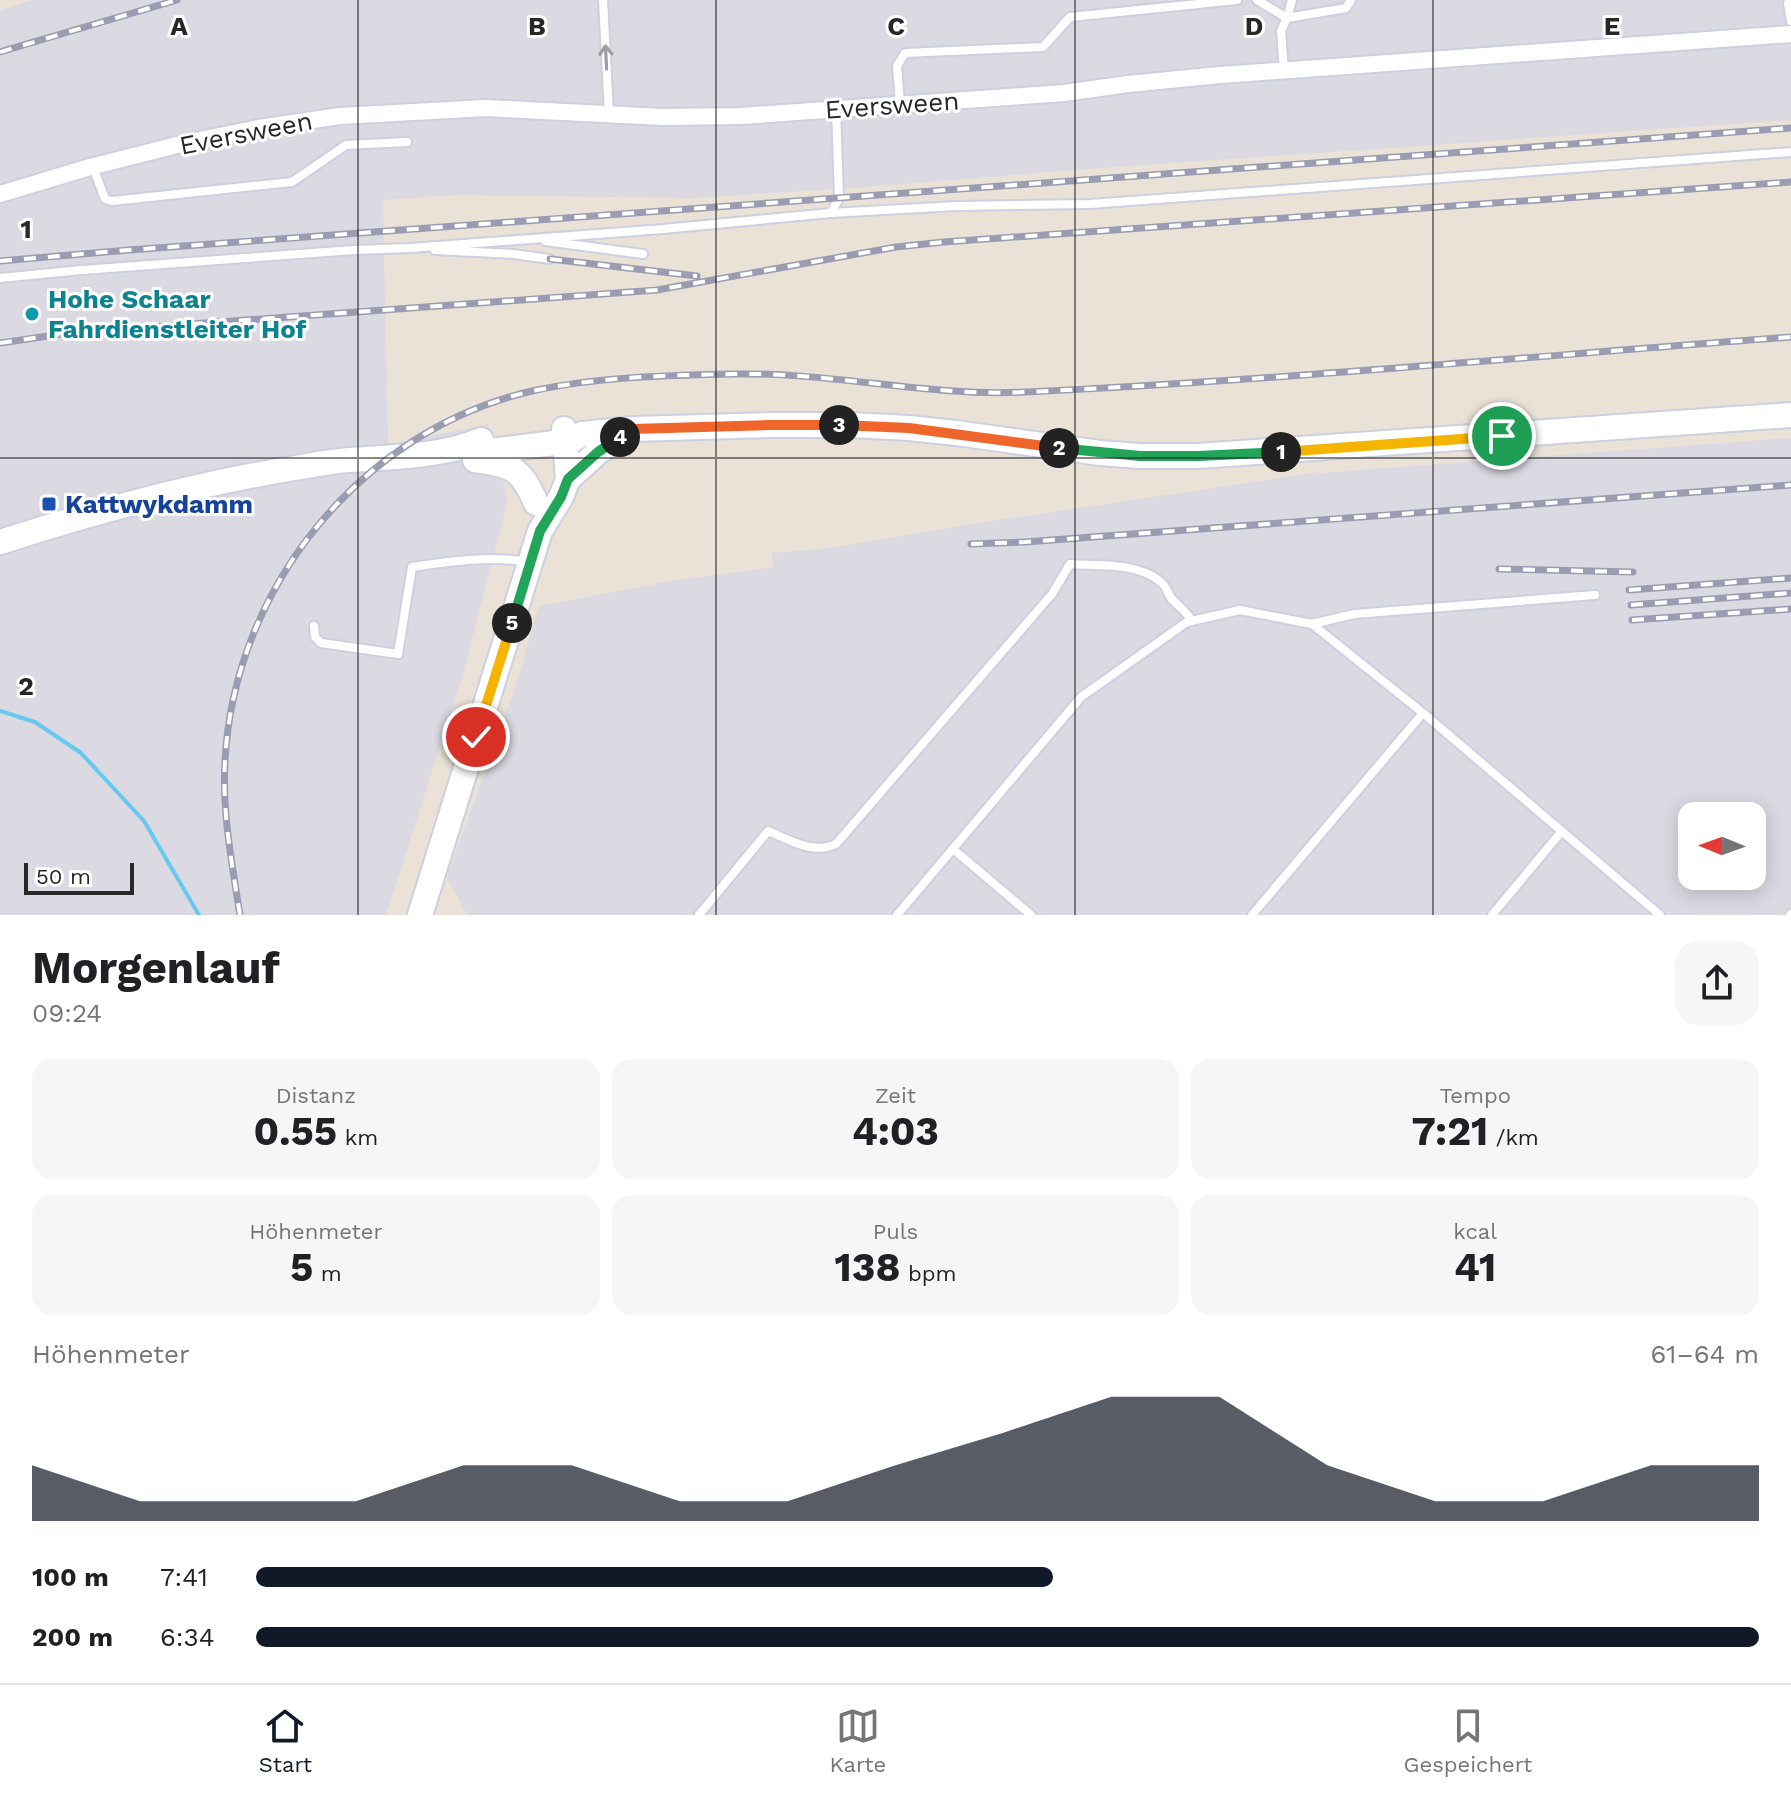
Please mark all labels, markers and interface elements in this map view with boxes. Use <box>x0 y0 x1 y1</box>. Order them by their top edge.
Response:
text: A <box>170 11 188 41</box>
text: B <box>528 11 546 41</box>
text: C <box>887 11 905 41</box>
text: D <box>1245 11 1263 41</box>
text: E <box>1604 11 1620 41</box>
one-way arrow <box>599 44 614 71</box>
street label: Eversween <box>824 85 960 125</box>
street label: Eversween <box>177 105 315 161</box>
text: 1 <box>20 214 32 244</box>
place label: Hohe Schaar Fahrdienstleiter Hof <box>48 284 307 344</box>
marker: Hohe Schaar Fahrdienstleiter Hof <box>23 305 41 323</box>
pin <box>1468 402 1536 470</box>
pin: 3 <box>819 405 859 445</box>
text: 3 <box>832 412 846 437</box>
icon: arrive <box>1480 414 1524 458</box>
pin: 4 <box>600 417 640 457</box>
text: 4 <box>613 424 627 449</box>
pin: 2 <box>1039 428 1079 468</box>
pin: 1 <box>1261 432 1301 472</box>
text: 2 <box>1052 435 1066 460</box>
text: 1 <box>1276 439 1286 464</box>
place label: Kattwykdamm <box>65 489 253 519</box>
marker: Kattwykdamm <box>40 495 58 513</box>
pin: 5 <box>492 603 532 643</box>
text: 5 <box>506 610 518 635</box>
text: 2 <box>18 671 34 701</box>
pin <box>442 703 510 771</box>
icon: check <box>454 715 498 759</box>
north arrow <box>1678 802 1766 890</box>
map controls <box>1678 802 1766 890</box>
scale bar <box>24 859 134 895</box>
text: 50 m <box>36 864 91 889</box>
button: share <box>1675 941 1759 1025</box>
text: Morgenlauf <box>32 942 280 994</box>
text: 09:24 <box>32 998 102 1028</box>
text: Distanz <box>276 1083 356 1108</box>
text: Zeit <box>875 1083 916 1108</box>
text: Tempo <box>1439 1083 1511 1108</box>
text: 0.55 <box>254 1108 337 1155</box>
text: 4:03 <box>852 1108 939 1155</box>
text: 7:21 <box>1412 1108 1488 1155</box>
text: km <box>337 1125 378 1150</box>
text: /km <box>1488 1125 1539 1150</box>
text: Höhenmeter <box>249 1219 382 1244</box>
text: Puls <box>873 1219 918 1244</box>
text: kcal <box>1453 1219 1497 1244</box>
text: 5 <box>290 1244 313 1291</box>
text: 138 <box>834 1244 900 1291</box>
text: 41 <box>1454 1244 1496 1291</box>
text: m <box>313 1261 342 1286</box>
text: bpm <box>900 1261 957 1286</box>
text: Höhenmeter <box>32 1339 190 1369</box>
text: 61–64 m <box>1650 1339 1759 1369</box>
text: 100 m <box>32 1562 109 1592</box>
text: 7:41 <box>160 1562 208 1592</box>
text: 200 m <box>32 1622 113 1652</box>
text: 6:34 <box>160 1622 215 1652</box>
tab: Start <box>259 1704 312 1777</box>
tab: Karte <box>829 1704 886 1777</box>
tab: Gespeichert <box>1404 1704 1532 1777</box>

